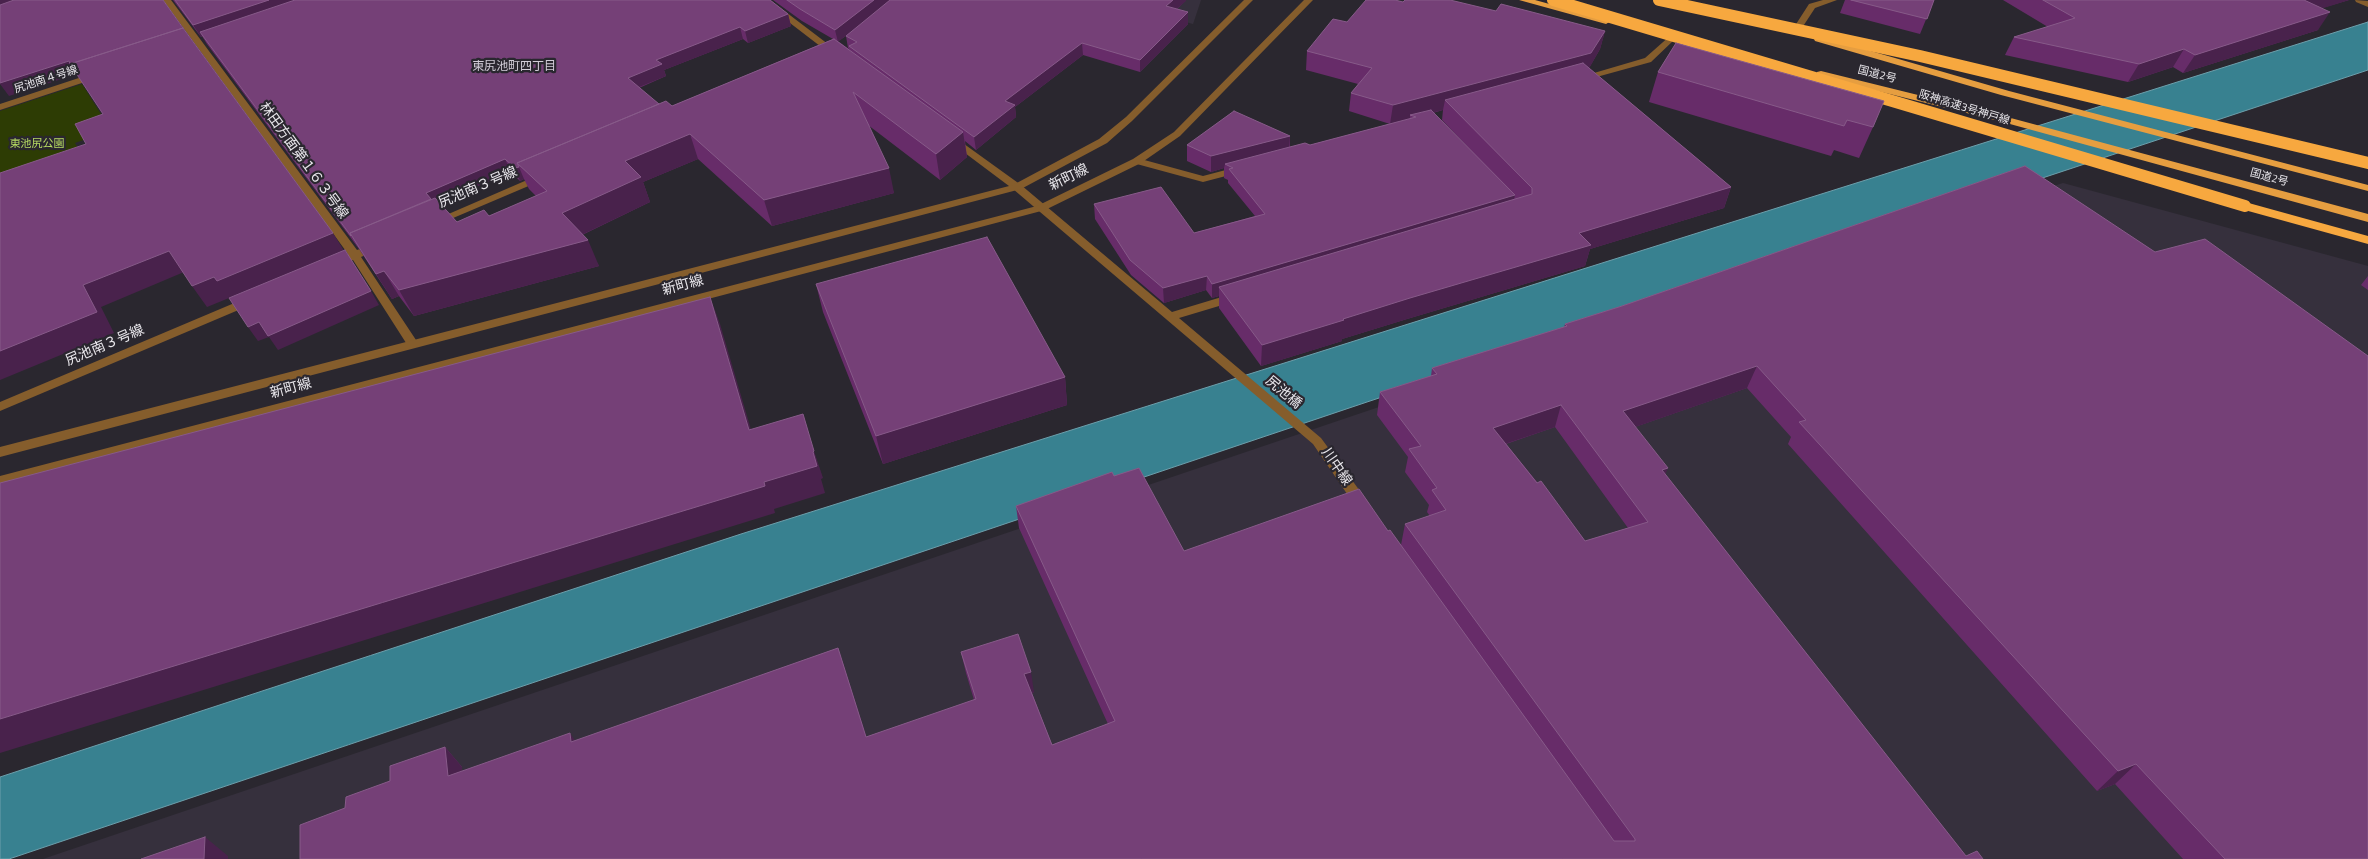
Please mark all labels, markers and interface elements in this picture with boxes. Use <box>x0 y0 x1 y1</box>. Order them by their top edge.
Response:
district label: 東尻池町四丁目 <box>472 60 556 74</box>
street label: 尻池南４号線 <box>13 64 79 96</box>
street label: 国道2号 <box>1856 64 1898 86</box>
street label: 阪神高速3号神戸線 <box>1917 88 2011 128</box>
street label: 林田方面第１６３号線 <box>255 99 351 223</box>
park label: 東池尻公園 <box>10 137 64 151</box>
street label: 新町線 <box>1046 161 1092 195</box>
street label: 尻池南３号線 <box>436 164 520 212</box>
street label: 国道2号 <box>2248 167 2290 189</box>
street label: 新町線 <box>661 272 705 300</box>
street label: 尻池南３号線 <box>63 322 147 370</box>
street label: 尻池橋 <box>1262 373 1304 413</box>
street label: 新町線 <box>269 375 313 403</box>
street label: 川中線 <box>1317 445 1355 489</box>

